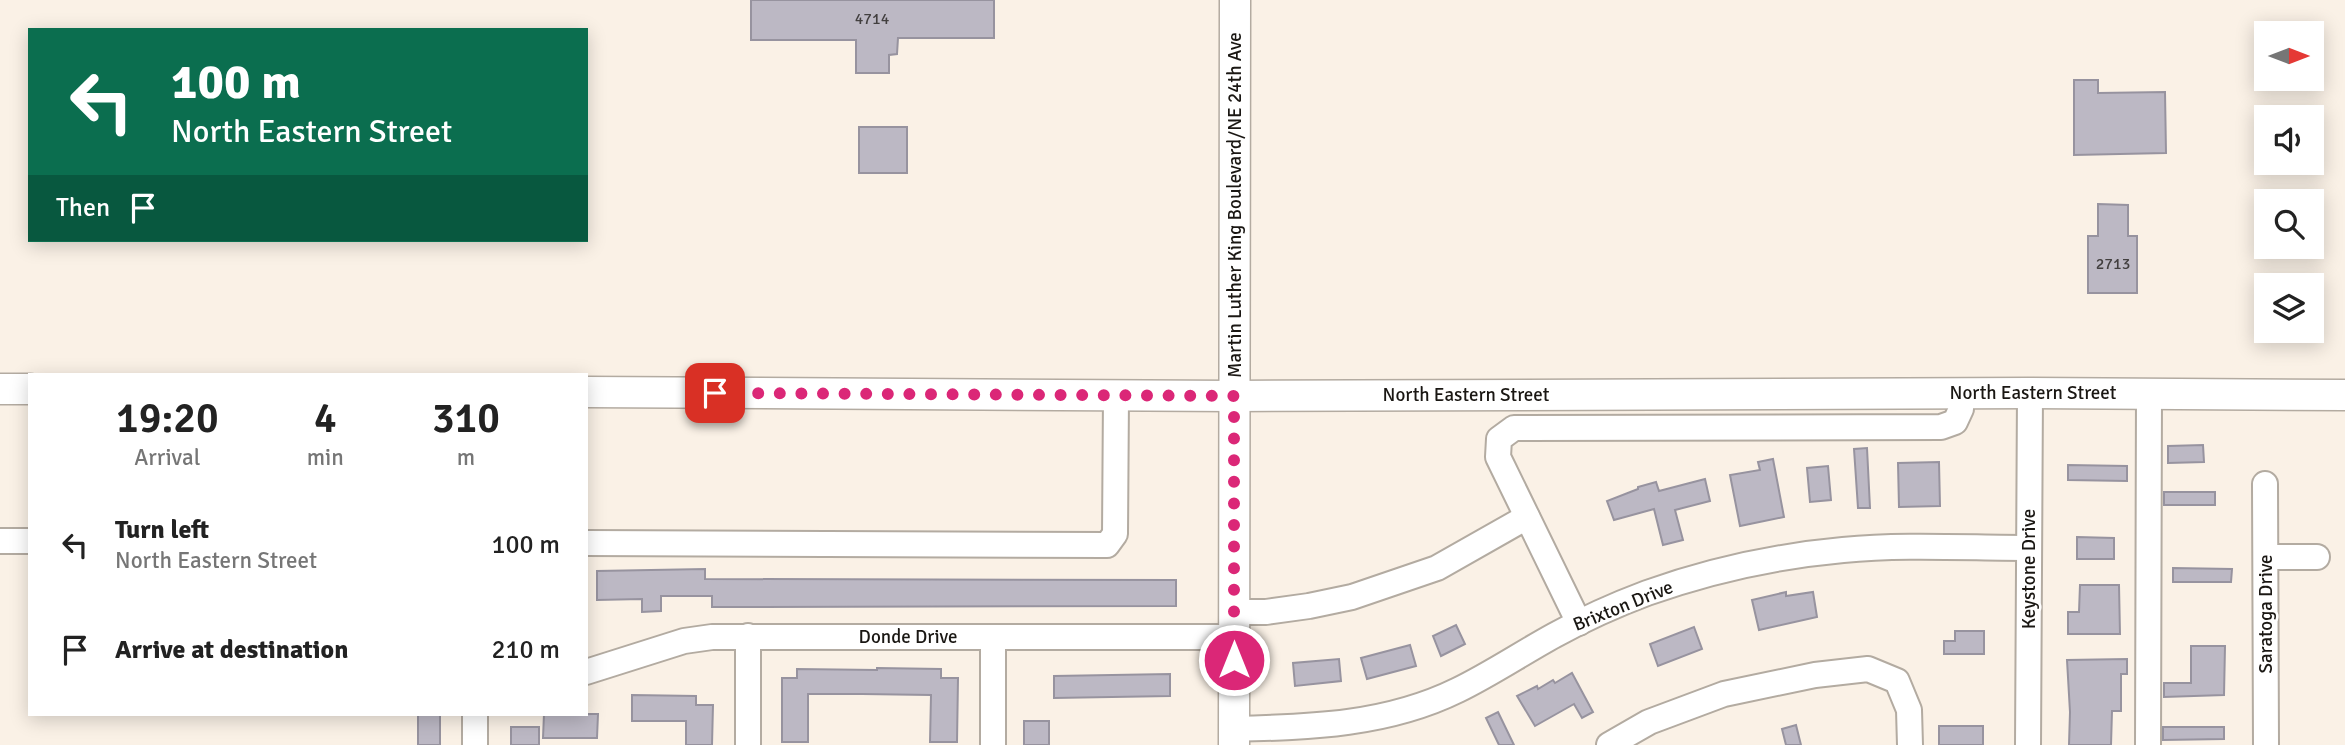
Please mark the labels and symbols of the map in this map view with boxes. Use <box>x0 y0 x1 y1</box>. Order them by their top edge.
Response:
house number: 4714 <box>855 9 890 29</box>
north arrow <box>2254 21 2324 91</box>
street label: Martin Luther King Boulevard/NE 24th Ave <box>1223 32 1247 378</box>
house number: 2713 <box>2096 254 2130 274</box>
pin <box>685 363 745 423</box>
street label: North Eastern Street <box>1950 381 2117 405</box>
street label: North Eastern Street <box>1383 383 1550 407</box>
street label: Keystone Drive <box>2017 509 2041 629</box>
street label: Saratoga Drive <box>2254 554 2278 674</box>
street label: Brixton Drive <box>1569 575 1677 637</box>
position arrow <box>1197 623 1271 697</box>
street label: Donde Drive <box>859 625 957 649</box>

